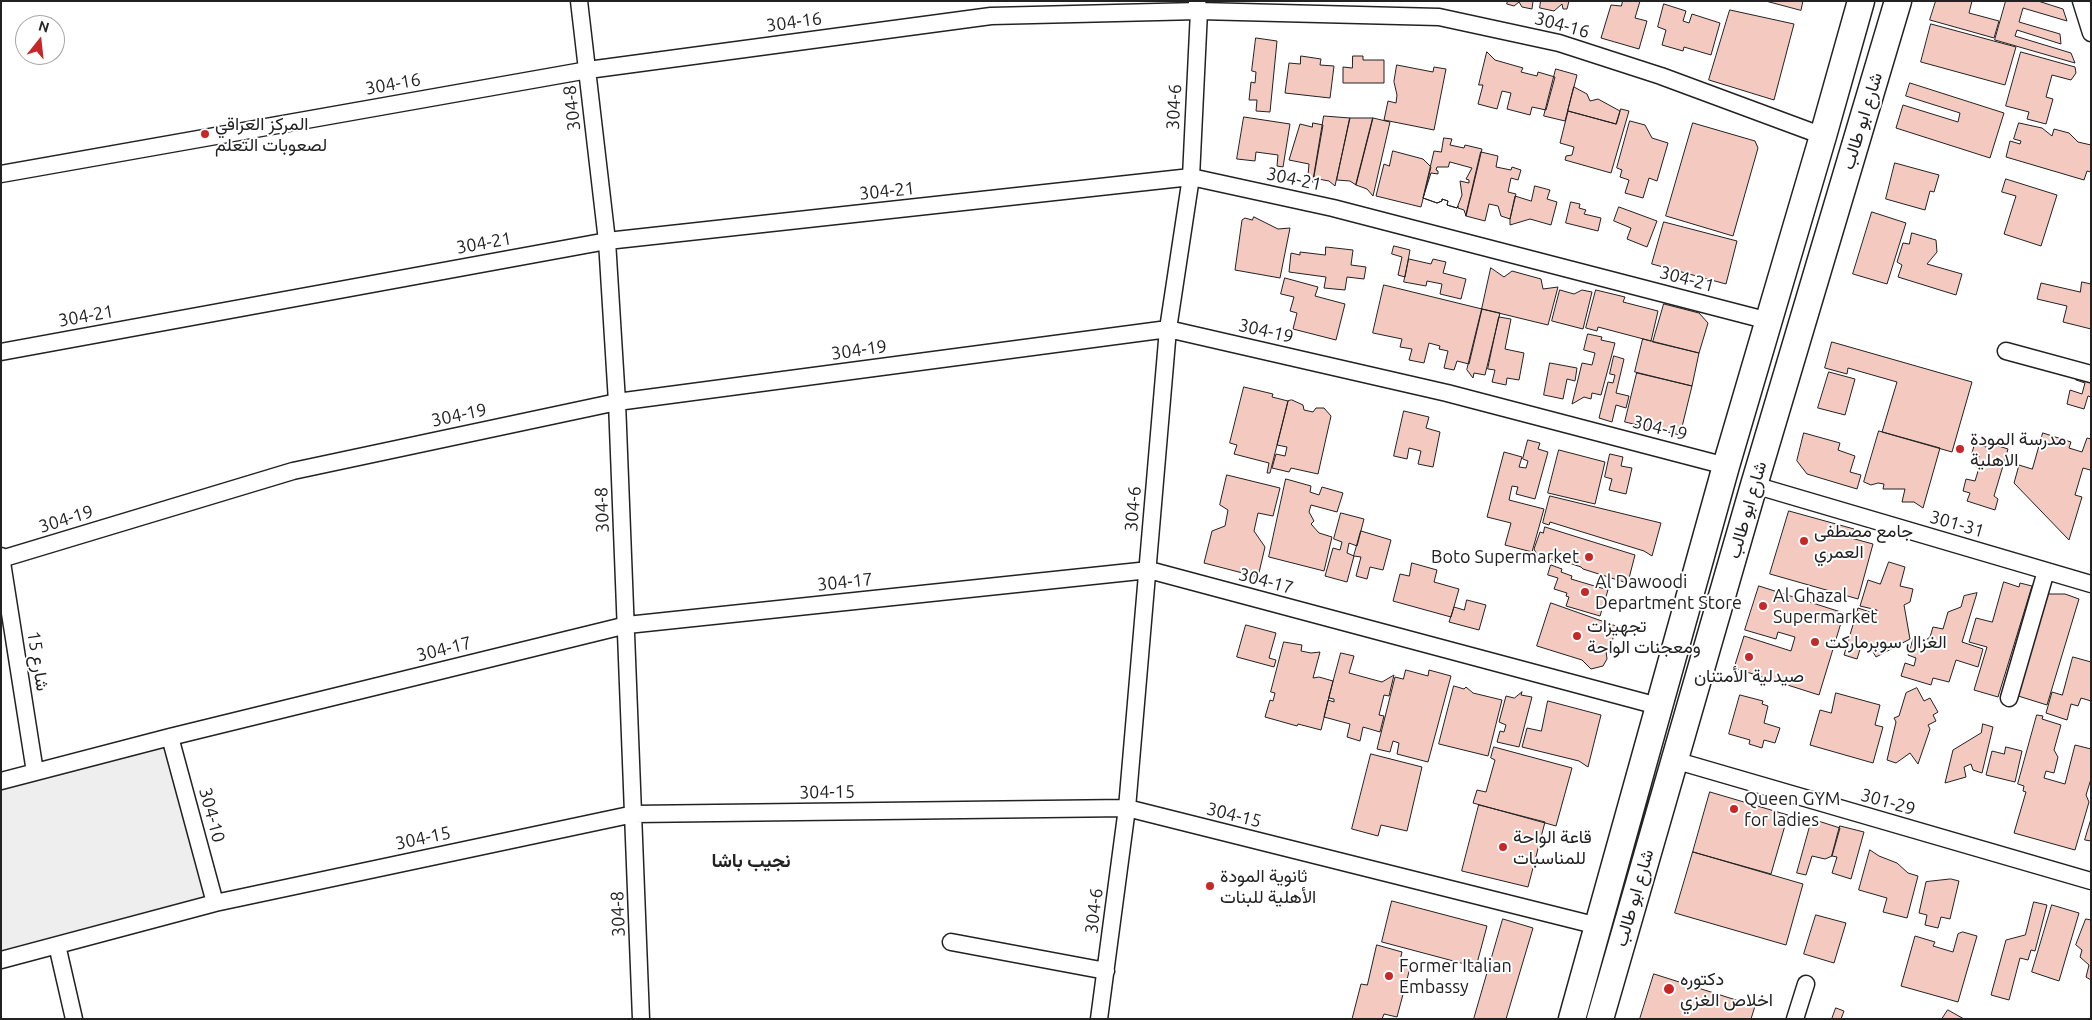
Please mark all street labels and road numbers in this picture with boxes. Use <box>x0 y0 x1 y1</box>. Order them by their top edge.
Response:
street label: 304-16 <box>765 7 823 37</box>
street label: 304-16 <box>1532 7 1592 43</box>
street label: 304-16 <box>364 69 422 99</box>
street label: شارع ابو طالب <box>1837 70 1887 172</box>
street label: 304-8 <box>559 84 585 132</box>
street label: 304-6 <box>1162 84 1186 130</box>
street label: 304-21 <box>1264 163 1324 195</box>
street label: 304-21 <box>858 177 916 205</box>
street label: 304-21 <box>455 228 513 258</box>
street label: 304-21 <box>1657 261 1717 297</box>
street label: 304-21 <box>57 301 115 331</box>
street label: 304-19 <box>1236 314 1296 348</box>
street label: 304-19 <box>830 335 888 365</box>
street label: 304-19 <box>429 399 489 431</box>
street label: 304-19 <box>1630 411 1690 445</box>
street label: شارع ابو طالب <box>1723 459 1771 561</box>
street label: 304-6 <box>1120 485 1146 533</box>
street label: 304-8 <box>590 487 614 533</box>
street label: 304-19 <box>36 500 96 538</box>
street label: 301-31 <box>1927 506 1987 542</box>
street label: 304-17 <box>1236 563 1296 599</box>
street label: 304-17 <box>816 568 874 596</box>
street label: شارع 15 <box>23 629 53 693</box>
street label: 304-17 <box>414 632 474 666</box>
street label: 304-15 <box>799 781 855 803</box>
street label: 301-29 <box>1858 784 1918 820</box>
street label: 304-10 <box>194 785 230 845</box>
street label: 304-15 <box>1204 798 1264 832</box>
street label: 304-15 <box>393 822 453 854</box>
street label: شارع ابو طالب <box>1610 847 1658 949</box>
street label: 304-6 <box>1080 887 1108 935</box>
street label: 304-8 <box>606 891 630 937</box>

